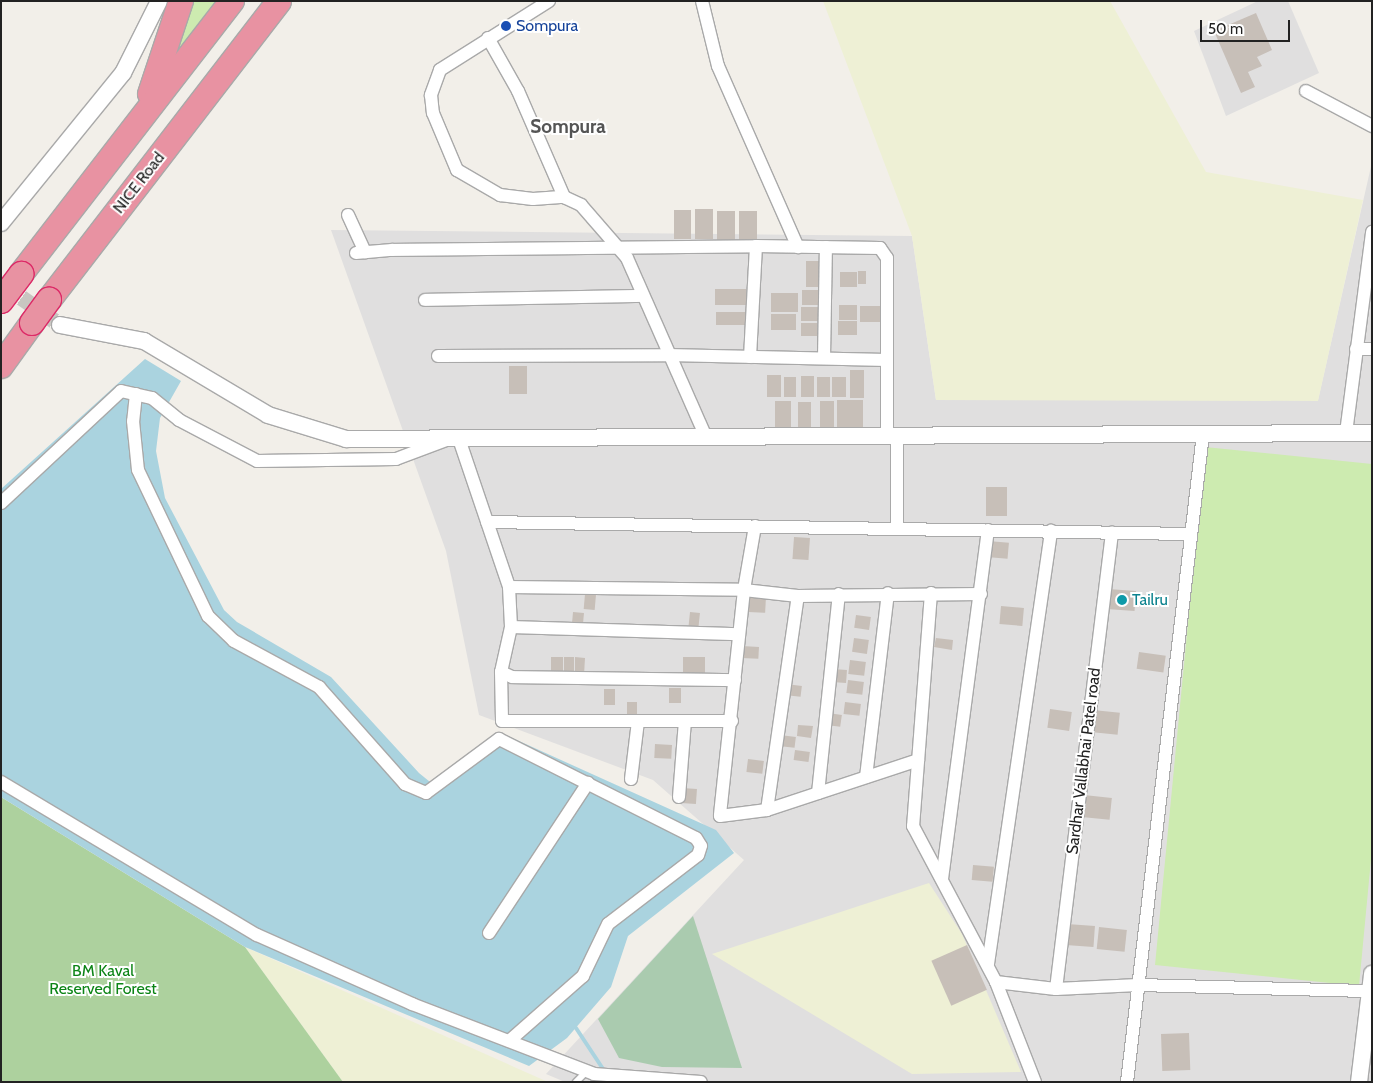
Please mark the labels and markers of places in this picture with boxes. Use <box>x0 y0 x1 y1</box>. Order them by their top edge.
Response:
place label: Sompura <box>516 16 578 36</box>
marker: Sompura <box>500 20 512 32</box>
place label: Tailru <box>1132 590 1168 610</box>
marker: Tailru <box>1116 594 1128 606</box>

